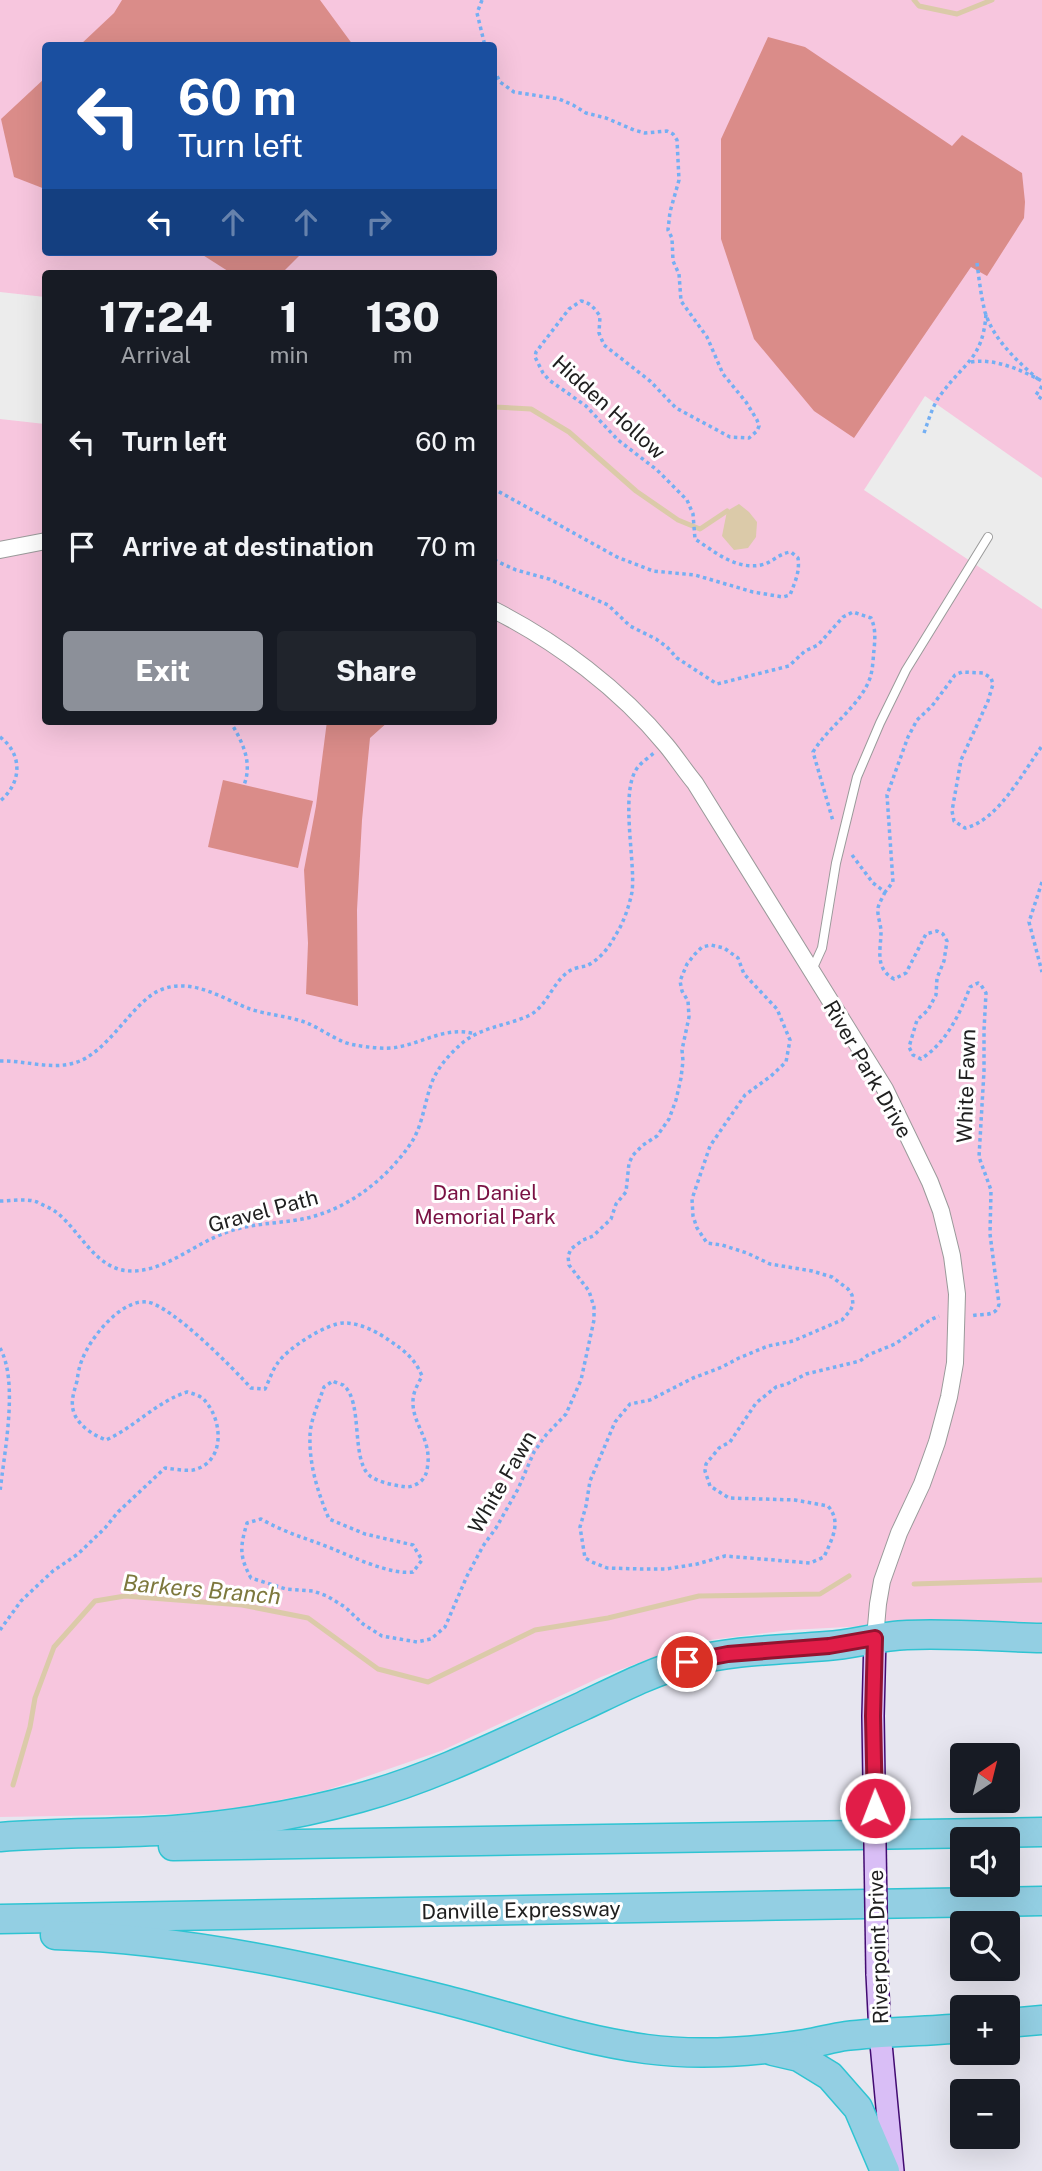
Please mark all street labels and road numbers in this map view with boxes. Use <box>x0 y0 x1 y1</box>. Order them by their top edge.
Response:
street label: Hidden Hollow <box>547 350 671 464</box>
street label: River Park Drive <box>818 996 918 1142</box>
street label: White Fawn <box>952 1029 980 1143</box>
street label: Gravel Path <box>205 1184 321 1238</box>
street label: White Fawn <box>463 1426 541 1538</box>
street label: Riverpoint Drive <box>863 1869 893 2025</box>
street label: Danville Expressway <box>421 1896 621 1924</box>

